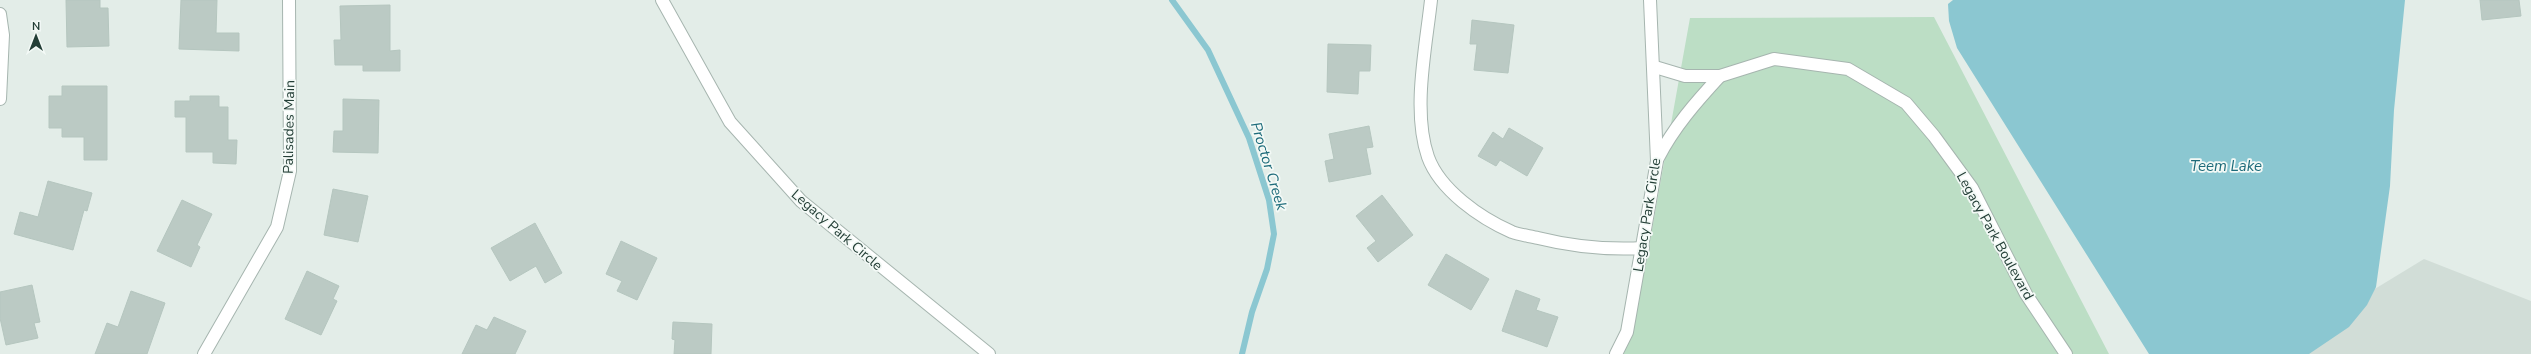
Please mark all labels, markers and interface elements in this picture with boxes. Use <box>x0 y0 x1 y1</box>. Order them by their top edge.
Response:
north arrow <box>16 16 56 56</box>
text: N <box>32 19 40 34</box>
street label: Palisades Main <box>279 80 299 174</box>
water label: Proctor Creek <box>1246 119 1292 213</box>
water label: Teem Lake <box>2190 156 2262 176</box>
street label: Legacy Park Circle <box>1629 157 1665 273</box>
street label: Legacy Park Boulevard <box>1952 169 2038 303</box>
street label: Legacy Park Circle <box>787 185 887 275</box>

